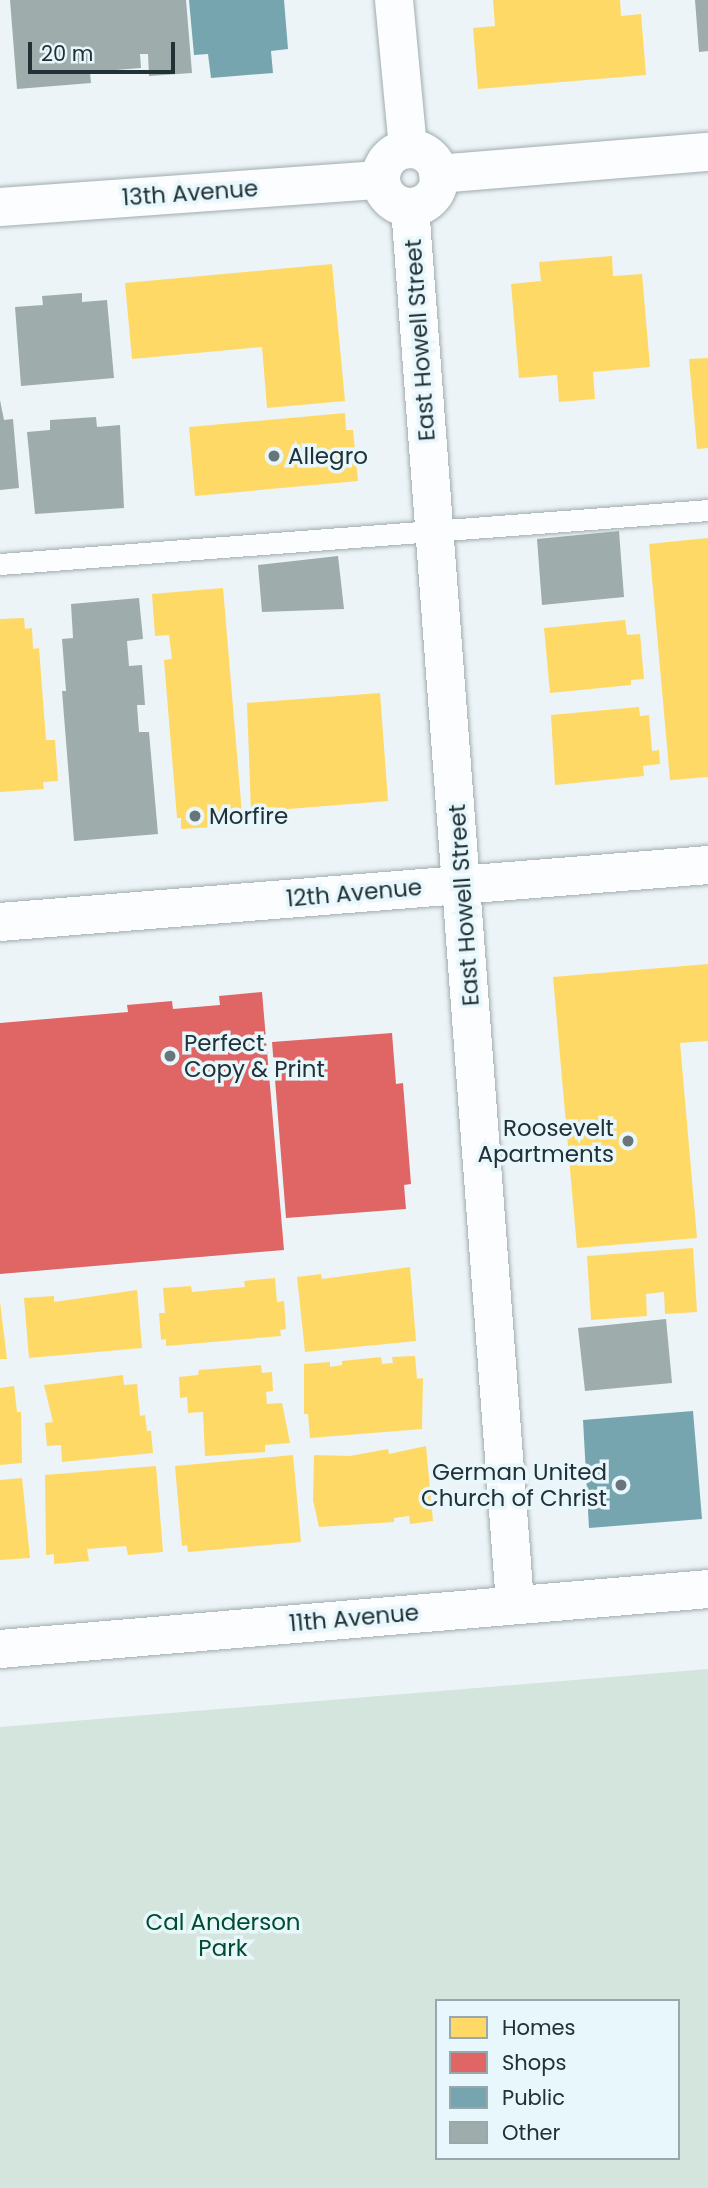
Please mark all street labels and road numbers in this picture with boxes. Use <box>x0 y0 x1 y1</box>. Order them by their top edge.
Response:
street label: 13th Avenue <box>121 174 259 212</box>
street label: East Howell Street <box>399 238 441 442</box>
street label: East Howell Street <box>443 803 485 1007</box>
street label: 12th Avenue <box>285 873 423 913</box>
street label: 11th Avenue <box>288 1599 420 1637</box>

